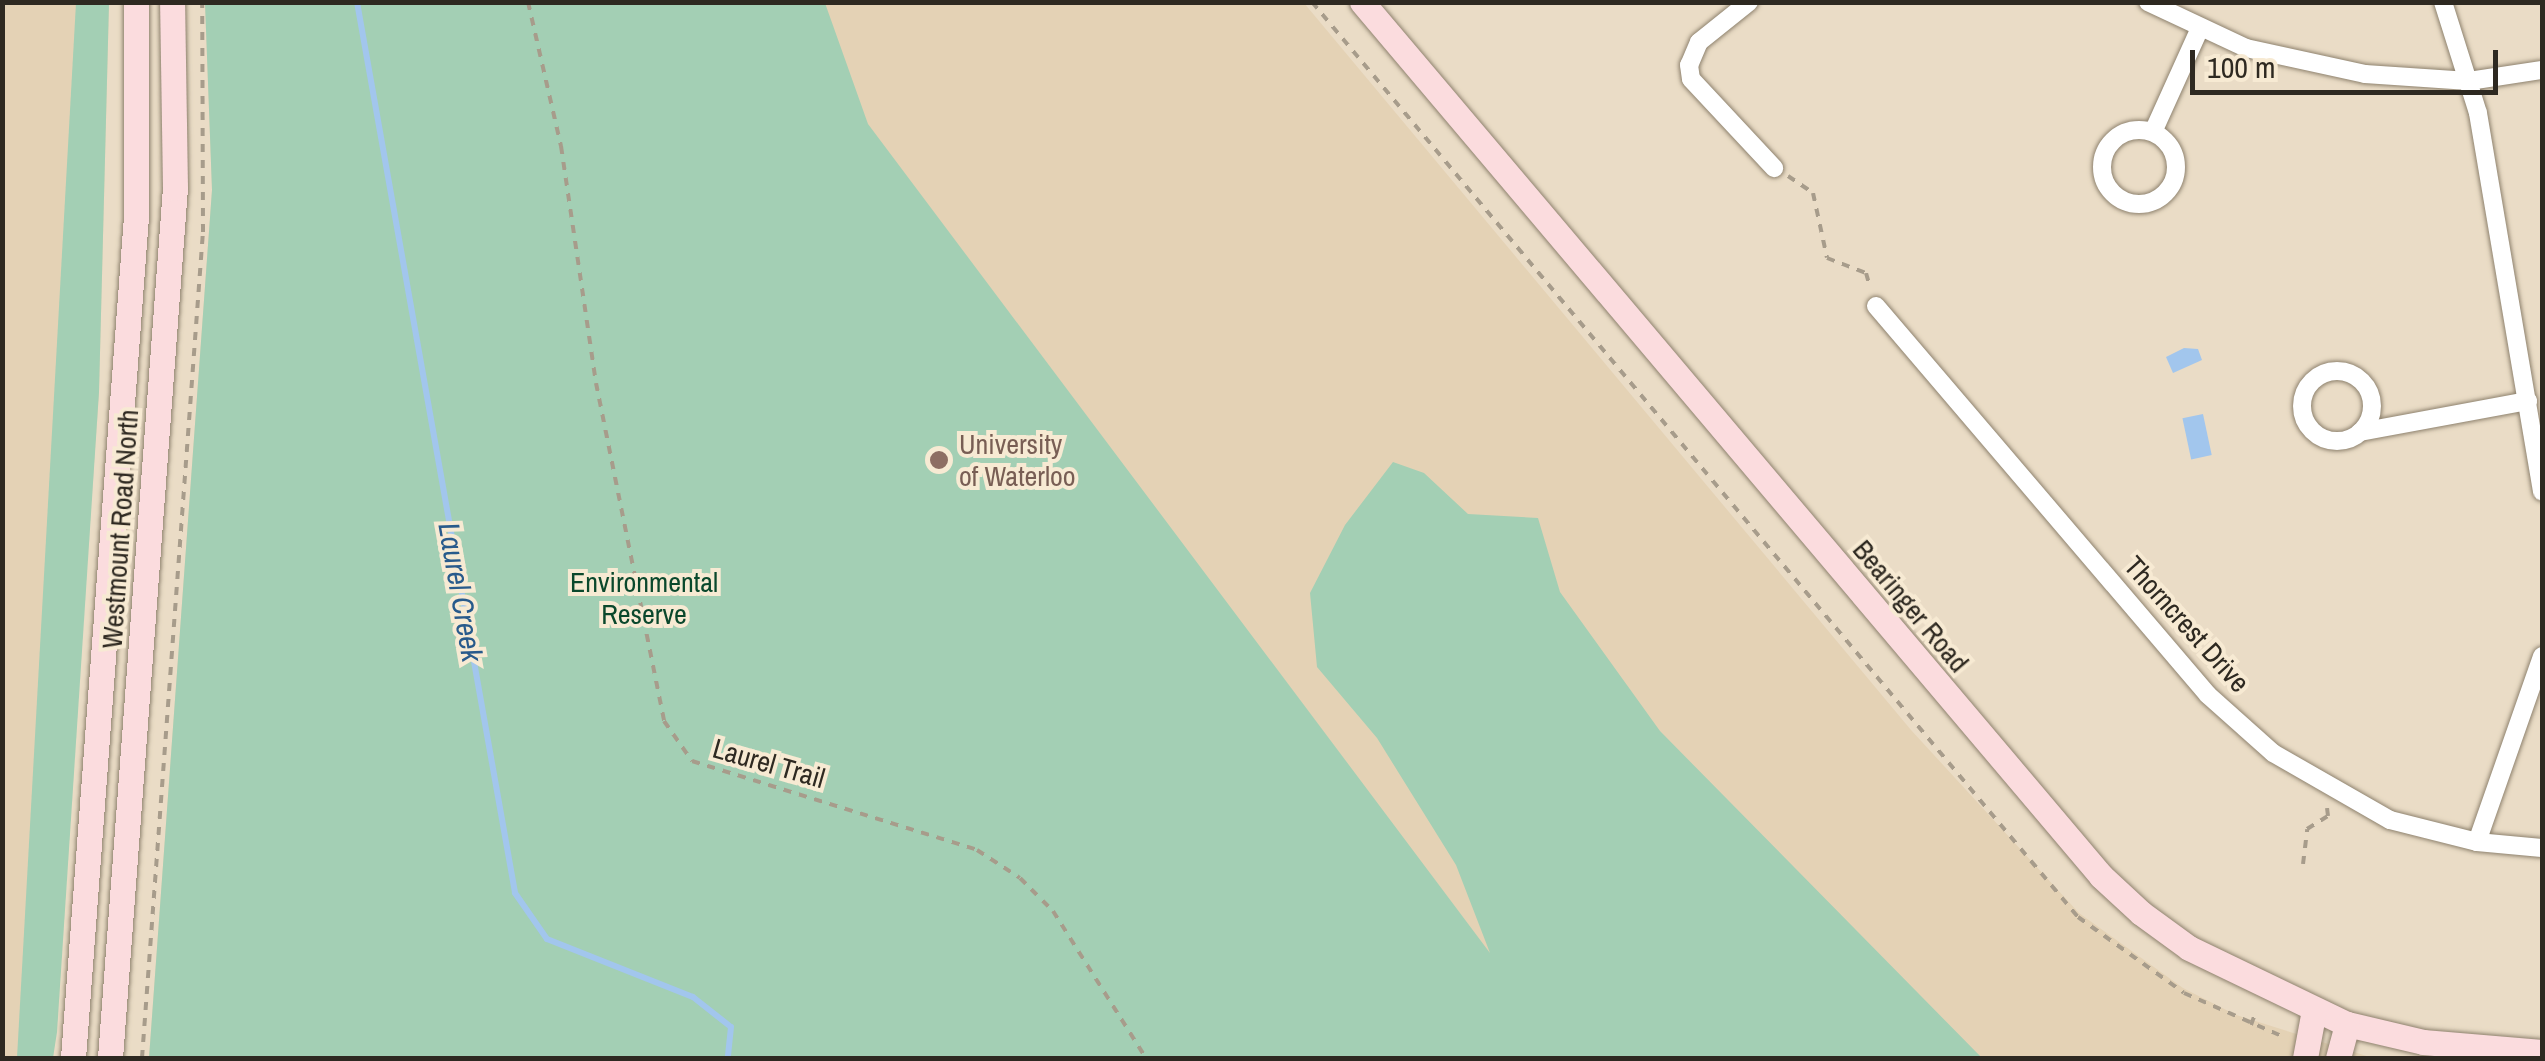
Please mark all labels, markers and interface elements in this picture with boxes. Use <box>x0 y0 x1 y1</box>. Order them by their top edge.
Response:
scale bar <box>2195 30 2502 92</box>
text: 100 m <box>2207 47 2275 87</box>
street label: Westmount Road North <box>95 408 145 650</box>
place label: University of Waterloo <box>959 427 1076 493</box>
marker: University of Waterloo <box>928 449 950 471</box>
water label: Laurel Creek <box>431 520 491 664</box>
street label: Bearinger Road <box>1846 533 1976 679</box>
street label: Thorncrest Drive <box>2117 549 2257 699</box>
park label: Environmental Reserve <box>570 565 718 631</box>
street label: Laurel Trail <box>709 731 829 795</box>

